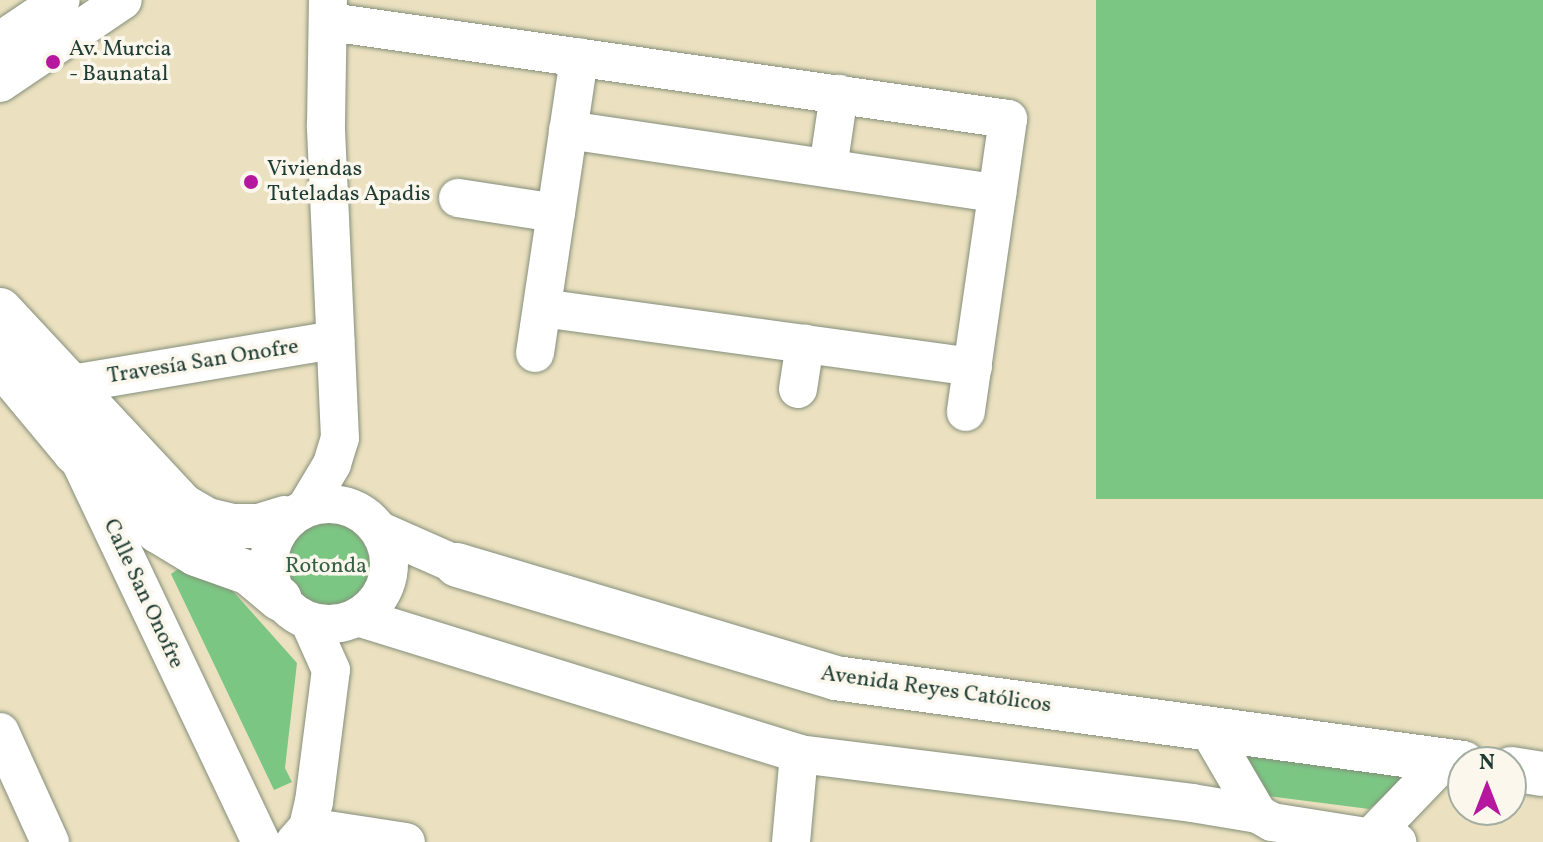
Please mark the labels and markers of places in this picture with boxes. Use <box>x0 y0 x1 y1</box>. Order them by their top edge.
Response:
place label: Av. Murcia - Baunatal <box>69 36 171 88</box>
marker: Av. Murcia - Baunatal <box>44 53 62 71</box>
place label: Viviendas Tuteladas Apadis <box>267 156 430 208</box>
marker: Viviendas Tuteladas Apadis <box>242 173 260 191</box>

